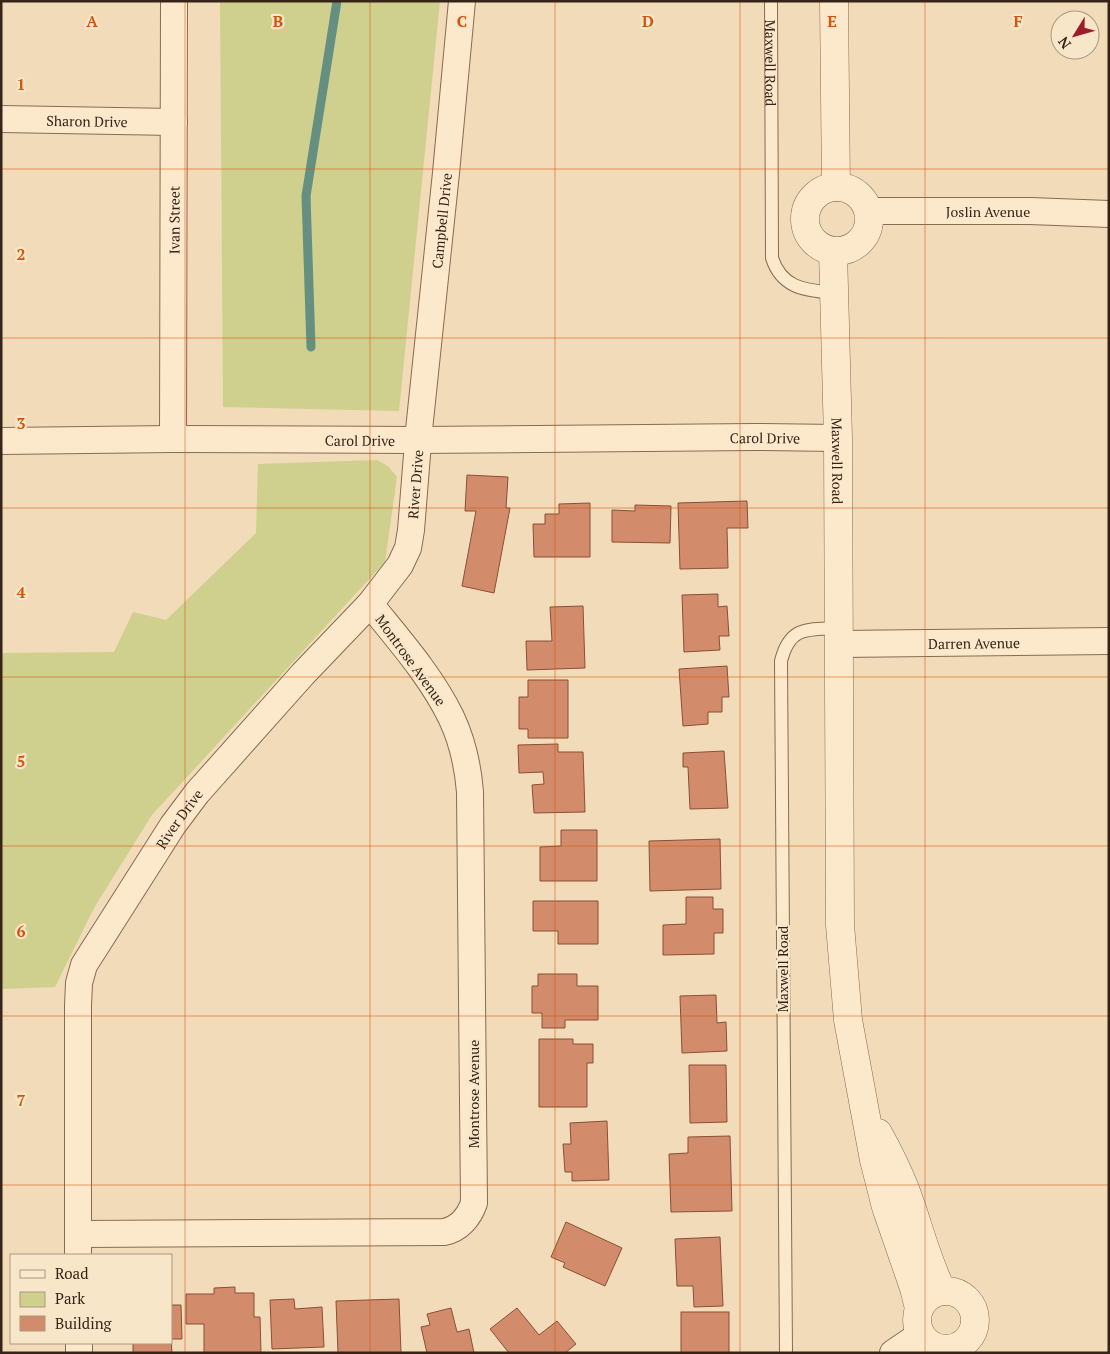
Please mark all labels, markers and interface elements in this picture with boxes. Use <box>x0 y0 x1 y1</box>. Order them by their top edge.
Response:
text: A <box>86 10 98 32</box>
text: B <box>273 10 283 32</box>
text: C <box>457 10 467 32</box>
text: D <box>642 10 654 32</box>
text: E <box>827 10 837 32</box>
text: F <box>1013 10 1023 32</box>
north arrow <box>1050 10 1100 60</box>
street label: Maxwell Road <box>762 20 781 107</box>
text: N <box>1053 33 1075 53</box>
text: 1 <box>16 73 26 95</box>
street label: Sharon Drive <box>46 110 128 131</box>
street label: Campbell Drive <box>427 172 455 269</box>
street label: Ivan Street <box>164 185 183 254</box>
street label: Joslin Avenue <box>946 202 1030 221</box>
text: 2 <box>16 243 26 265</box>
text: 3 <box>16 412 26 434</box>
street label: Maxwell Road <box>828 417 848 505</box>
street label: Carol Drive <box>730 427 800 447</box>
street label: Carol Drive <box>325 430 395 449</box>
street label: River Drive <box>402 449 427 520</box>
text: 4 <box>16 581 26 603</box>
street label: Montrose Avenue <box>371 610 451 710</box>
street label: Darren Avenue <box>928 632 1020 653</box>
text: 5 <box>16 750 26 772</box>
street label: River Drive <box>151 785 206 852</box>
text: 6 <box>16 920 26 942</box>
street label: Maxwell Road <box>773 925 792 1012</box>
street label: Montrose Avenue <box>464 1040 483 1148</box>
text: 7 <box>16 1089 26 1111</box>
legend <box>10 1254 172 1344</box>
text: Road <box>55 1263 88 1283</box>
text: Park <box>55 1288 85 1308</box>
text: Building <box>55 1313 113 1333</box>

